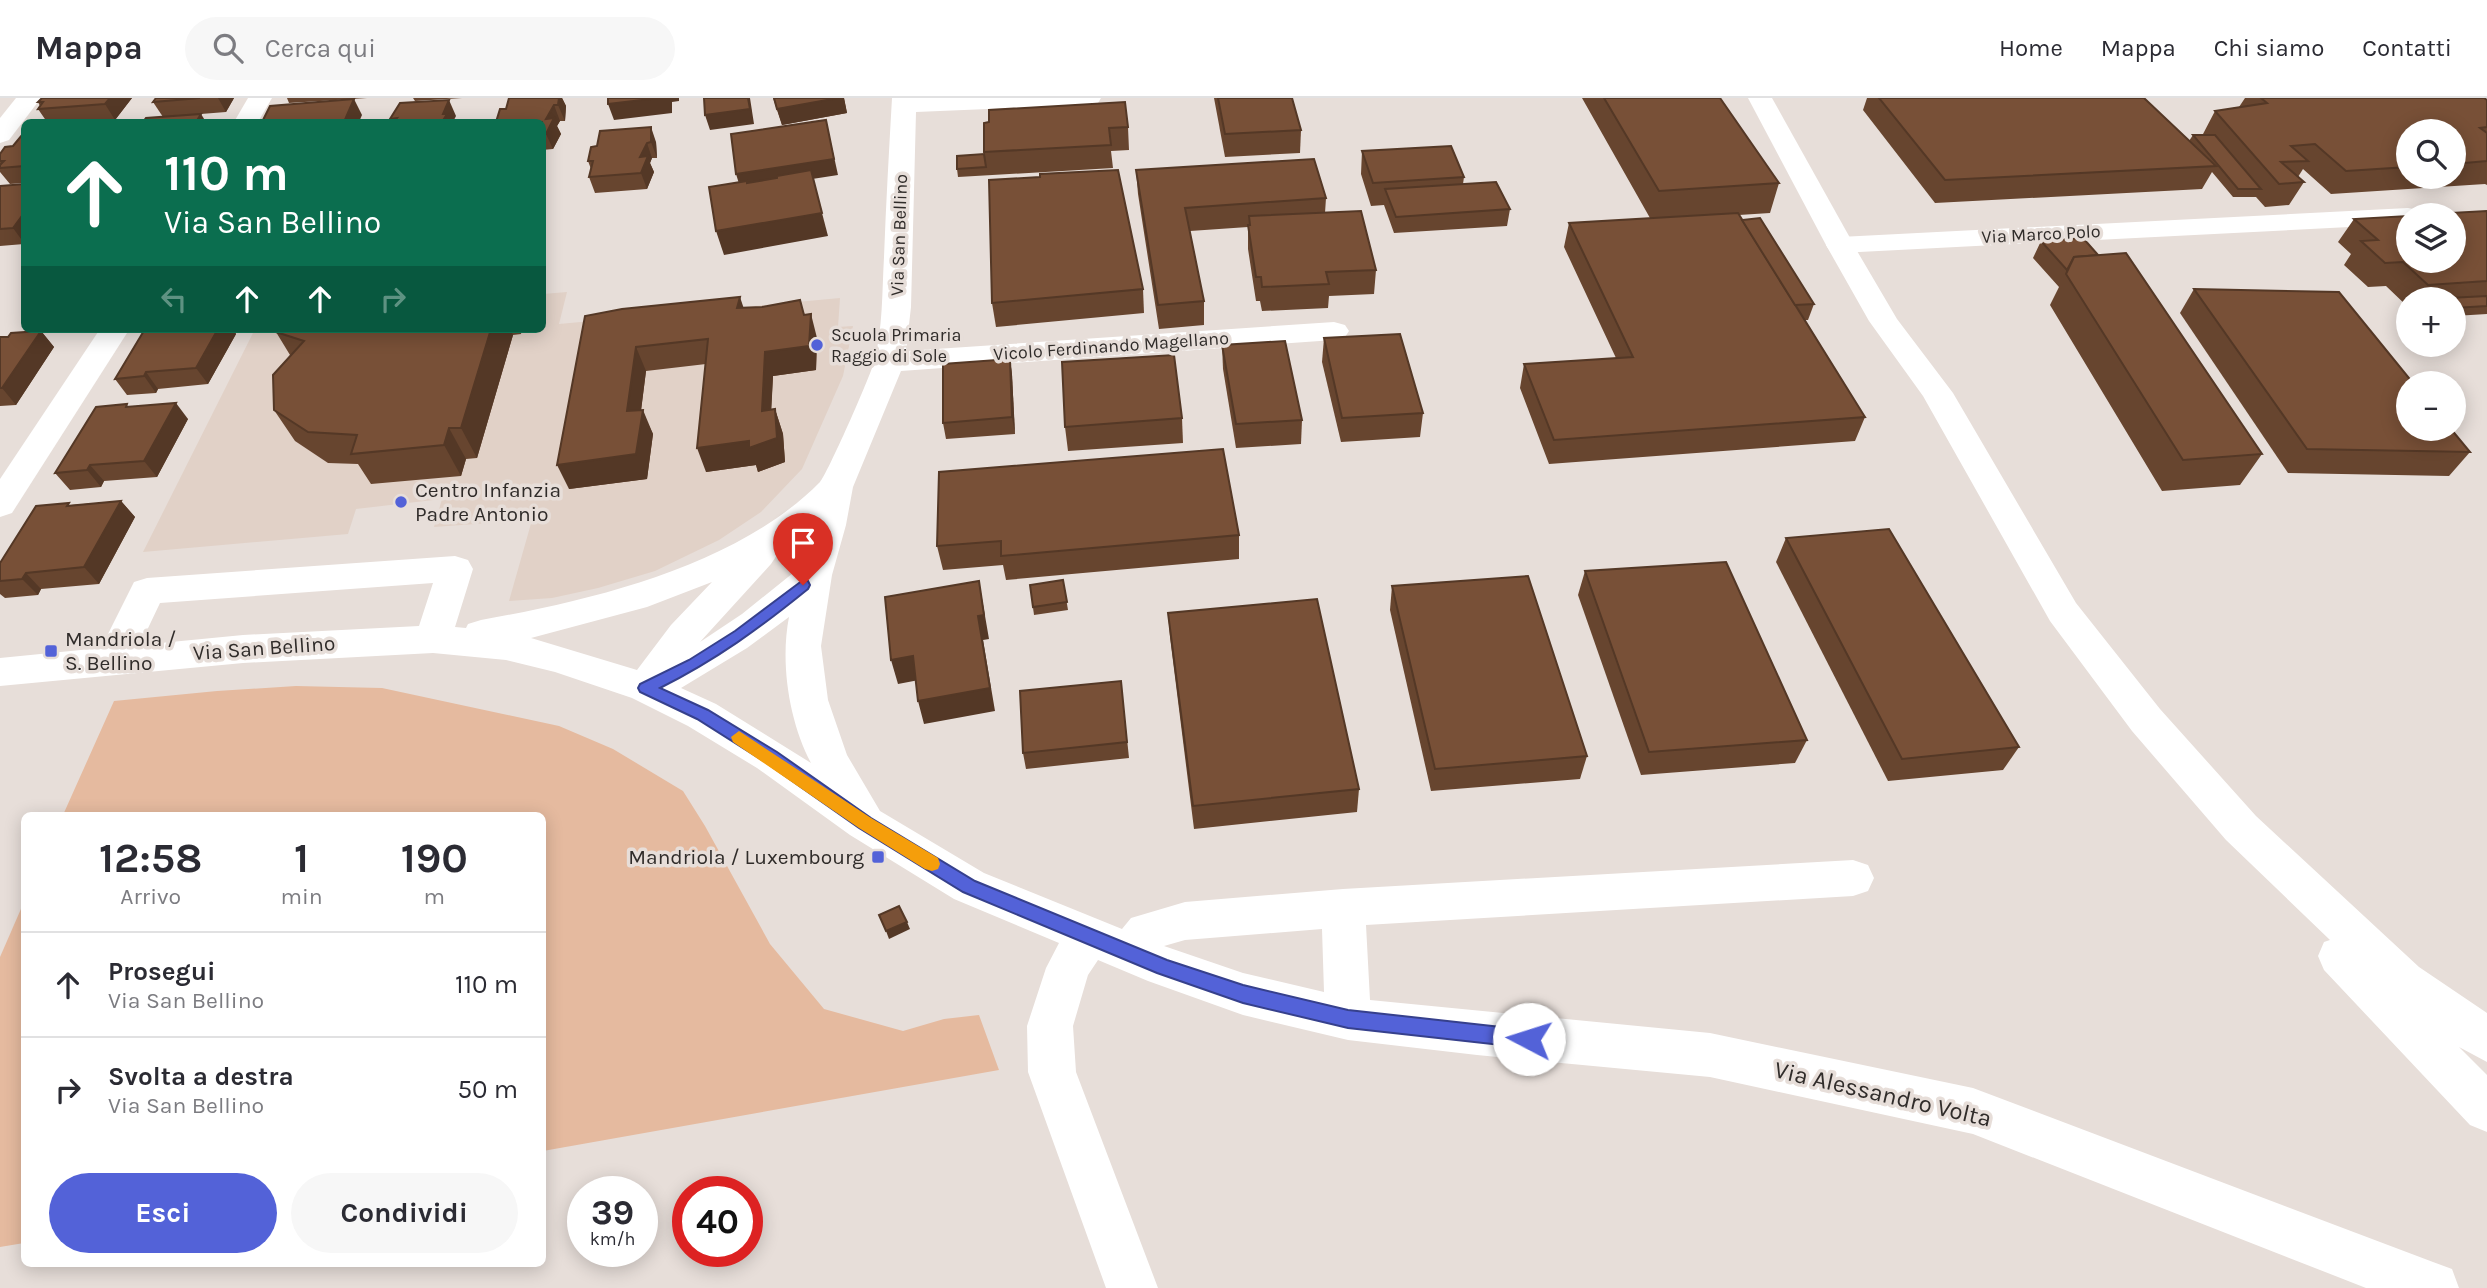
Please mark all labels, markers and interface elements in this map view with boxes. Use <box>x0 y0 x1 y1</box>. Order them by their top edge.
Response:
search box <box>185 17 675 80</box>
text: Mappa <box>35 29 143 67</box>
icon: search <box>209 29 247 67</box>
text: Cerca qui <box>265 33 376 64</box>
text: Home <box>1999 34 2063 62</box>
text: Mappa <box>2101 34 2176 62</box>
text: Chi siamo <box>2214 34 2324 62</box>
text: Contatti <box>2362 34 2452 62</box>
map controls <box>2396 119 2466 441</box>
button: search <box>2396 119 2466 189</box>
text: 110 m <box>164 145 289 202</box>
icon: ahead <box>49 147 140 238</box>
street label: Via San Bellino <box>886 174 912 296</box>
button: layers <box>2396 203 2466 273</box>
text: Via San Bellino <box>164 204 381 241</box>
street label: Via Marco Polo <box>1981 220 2101 248</box>
icon: left <box>155 280 193 318</box>
icon: ahead <box>228 280 266 318</box>
icon: ahead <box>301 280 339 318</box>
icon: right <box>374 280 412 318</box>
button: + <box>2396 287 2466 357</box>
place label: Scuola Primaria Raggio di Sole <box>831 324 962 367</box>
street label: Vicolo Ferdinando Magellano <box>992 327 1230 365</box>
marker: Scuola Primaria Raggio di Sole <box>809 337 825 353</box>
button: − <box>2396 371 2466 441</box>
place label: Centro Infanzia Padre Antonio <box>415 478 561 526</box>
marker: Centro Infanzia Padre Antonio <box>393 494 409 510</box>
pin <box>773 513 833 585</box>
icon: arrive <box>784 524 822 562</box>
place label: Mandriola / S. Bellino <box>65 627 176 675</box>
street label: Via San Bellino <box>192 631 336 665</box>
marker: Mandriola / S. Bellino <box>43 643 59 659</box>
text: 12:58 <box>99 833 202 883</box>
text: 1 <box>294 833 309 883</box>
text: 190 <box>401 833 468 883</box>
place label: Mandriola / Luxembourg <box>628 845 864 869</box>
marker: Mandriola / Luxembourg <box>870 849 886 865</box>
text: Arrivo <box>120 883 181 910</box>
text: min <box>280 883 323 910</box>
text: m <box>424 883 445 910</box>
text: Prosegui <box>108 956 215 987</box>
icon: ahead <box>49 966 87 1004</box>
text: 110 m <box>455 969 518 1000</box>
text: Via San Bellino <box>108 987 264 1014</box>
position arrow <box>1492 1002 1566 1076</box>
street label: Via Alessandro Volta <box>1772 1055 1994 1133</box>
text: Svolta a destra <box>108 1061 294 1092</box>
icon: right <box>49 1071 87 1109</box>
text: 50 m <box>457 1074 518 1105</box>
text: Via San Bellino <box>108 1092 264 1119</box>
button: Esci <box>49 1173 277 1253</box>
button: Condividi <box>291 1173 518 1253</box>
speed limit sign: 40 <box>672 1176 763 1267</box>
text: 39 <box>591 1192 634 1233</box>
text: km/h <box>590 1228 635 1250</box>

